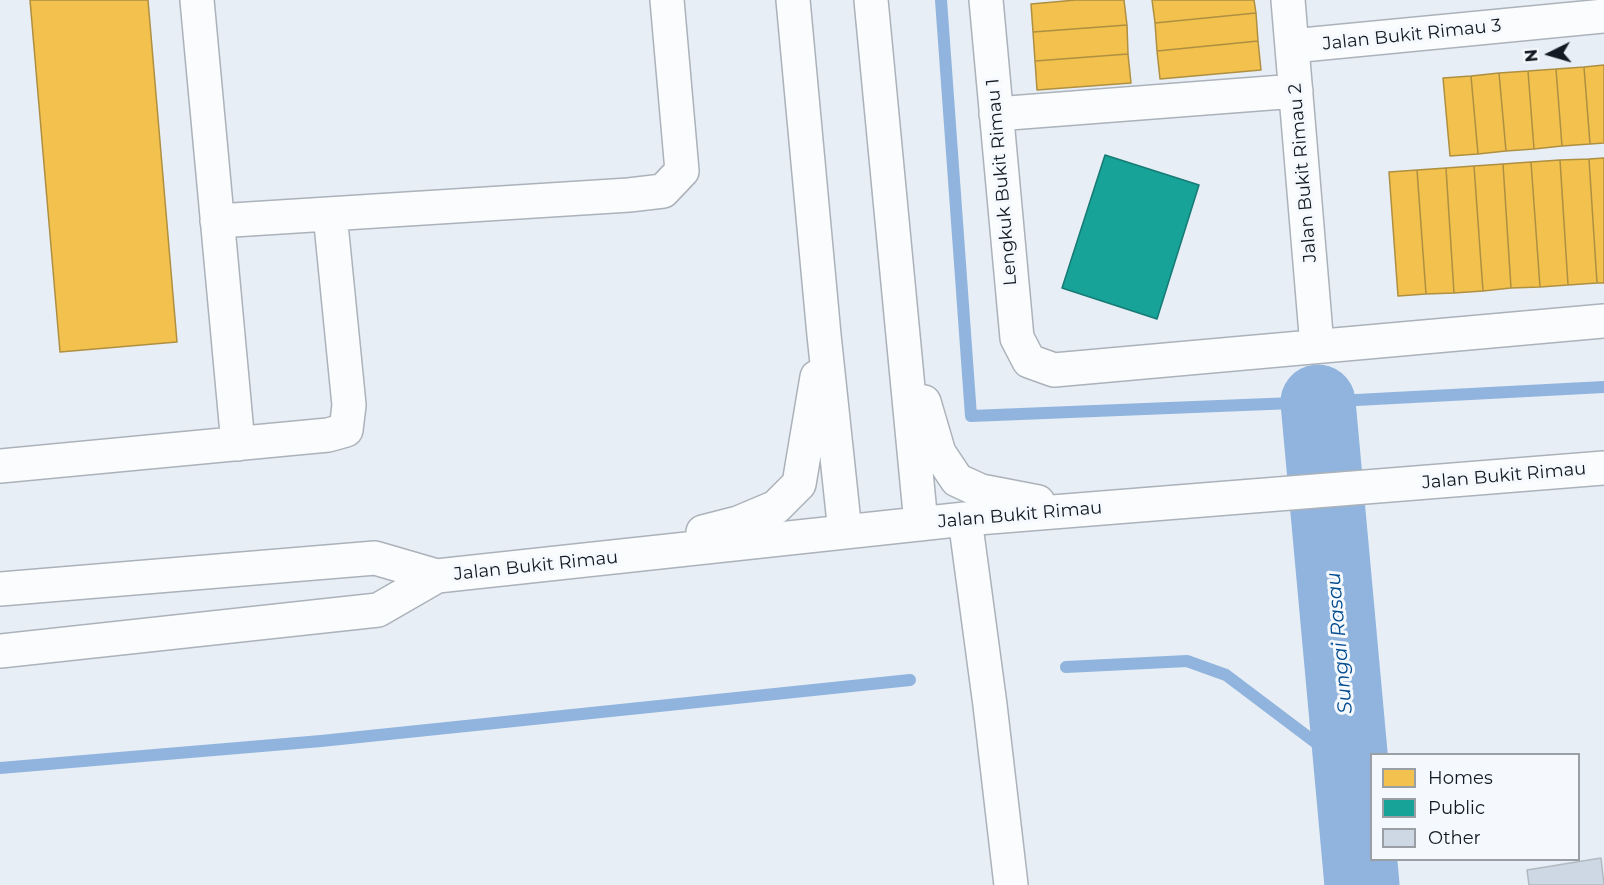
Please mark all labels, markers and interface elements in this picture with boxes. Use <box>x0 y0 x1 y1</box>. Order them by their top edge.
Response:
street label: Jalan Bukit Rimau 3 <box>1322 15 1502 55</box>
north arrow <box>1520 24 1580 84</box>
text: N <box>1522 48 1542 63</box>
street label: Lengkuk Bukit Rimau 1 <box>982 77 1022 287</box>
street label: Jalan Bukit Rimau 2 <box>1284 83 1322 263</box>
street label: Jalan Bukit Rimau <box>1421 458 1587 494</box>
street label: Jalan Bukit Rimau <box>937 497 1103 533</box>
street label: Jalan Bukit Rimau <box>453 547 619 585</box>
water label: Sungai Rasau <box>1322 571 1358 715</box>
legend <box>1370 753 1580 861</box>
text: Homes <box>1428 767 1493 789</box>
text: Public <box>1428 797 1485 819</box>
text: Other <box>1428 827 1481 849</box>

